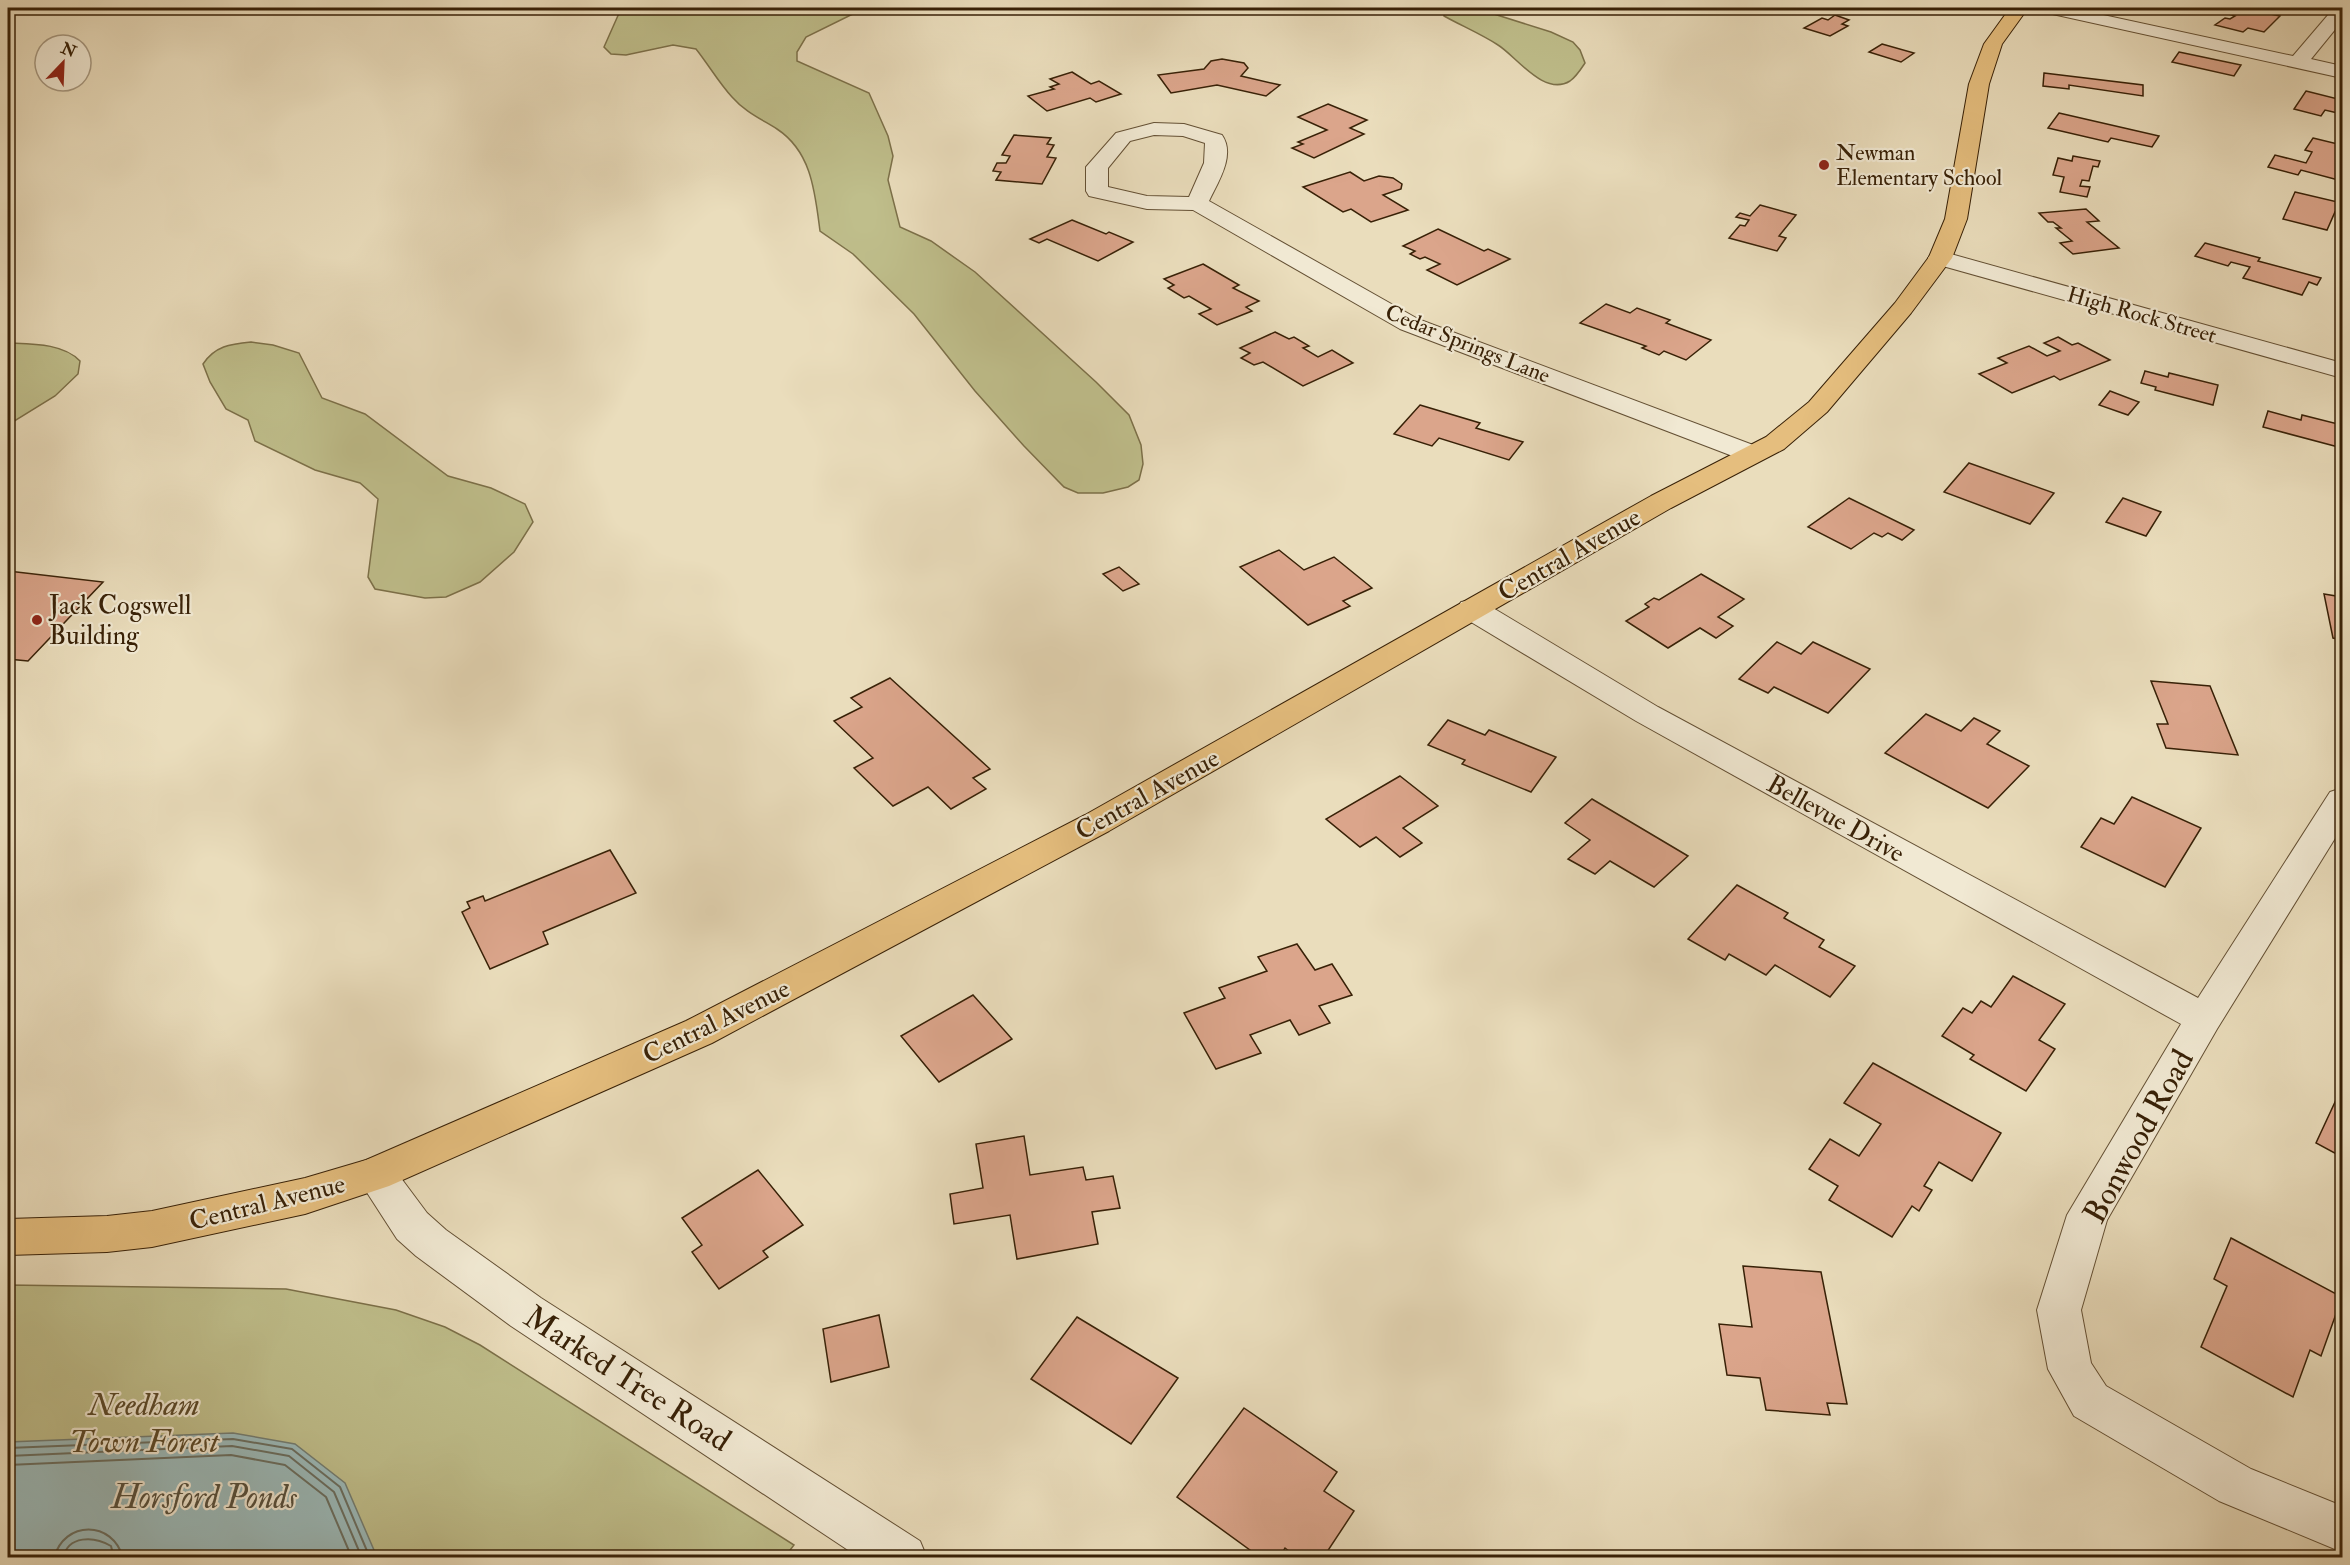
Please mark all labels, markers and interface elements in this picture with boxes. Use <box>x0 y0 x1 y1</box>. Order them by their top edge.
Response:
north arrow <box>33 33 93 93</box>
text: N <box>57 38 80 62</box>
place label: Newman Elementary School <box>1836 139 2002 192</box>
marker: Newman Elementary School <box>1817 158 1831 172</box>
street label: High Rock Street <box>2064 280 2220 350</box>
street label: Cedar Springs Lane <box>1381 298 1554 391</box>
street label: Central Avenue <box>1492 501 1647 609</box>
place label: Jack Cogswell Building <box>48 590 192 652</box>
marker: Jack Cogswell Building <box>30 613 44 627</box>
street label: Central Avenue <box>1070 742 1225 848</box>
street label: Bellevue Drive <box>1761 768 1910 870</box>
street label: Central Avenue <box>638 973 795 1071</box>
street label: Bonwood Road <box>2075 1043 2203 1230</box>
street label: Central Avenue <box>186 1168 349 1238</box>
street label: Marked Tree Road <box>516 1297 739 1461</box>
park label: Needham Town Forest <box>69 1385 221 1462</box>
water label: Horsford Ponds <box>109 1477 297 1518</box>

